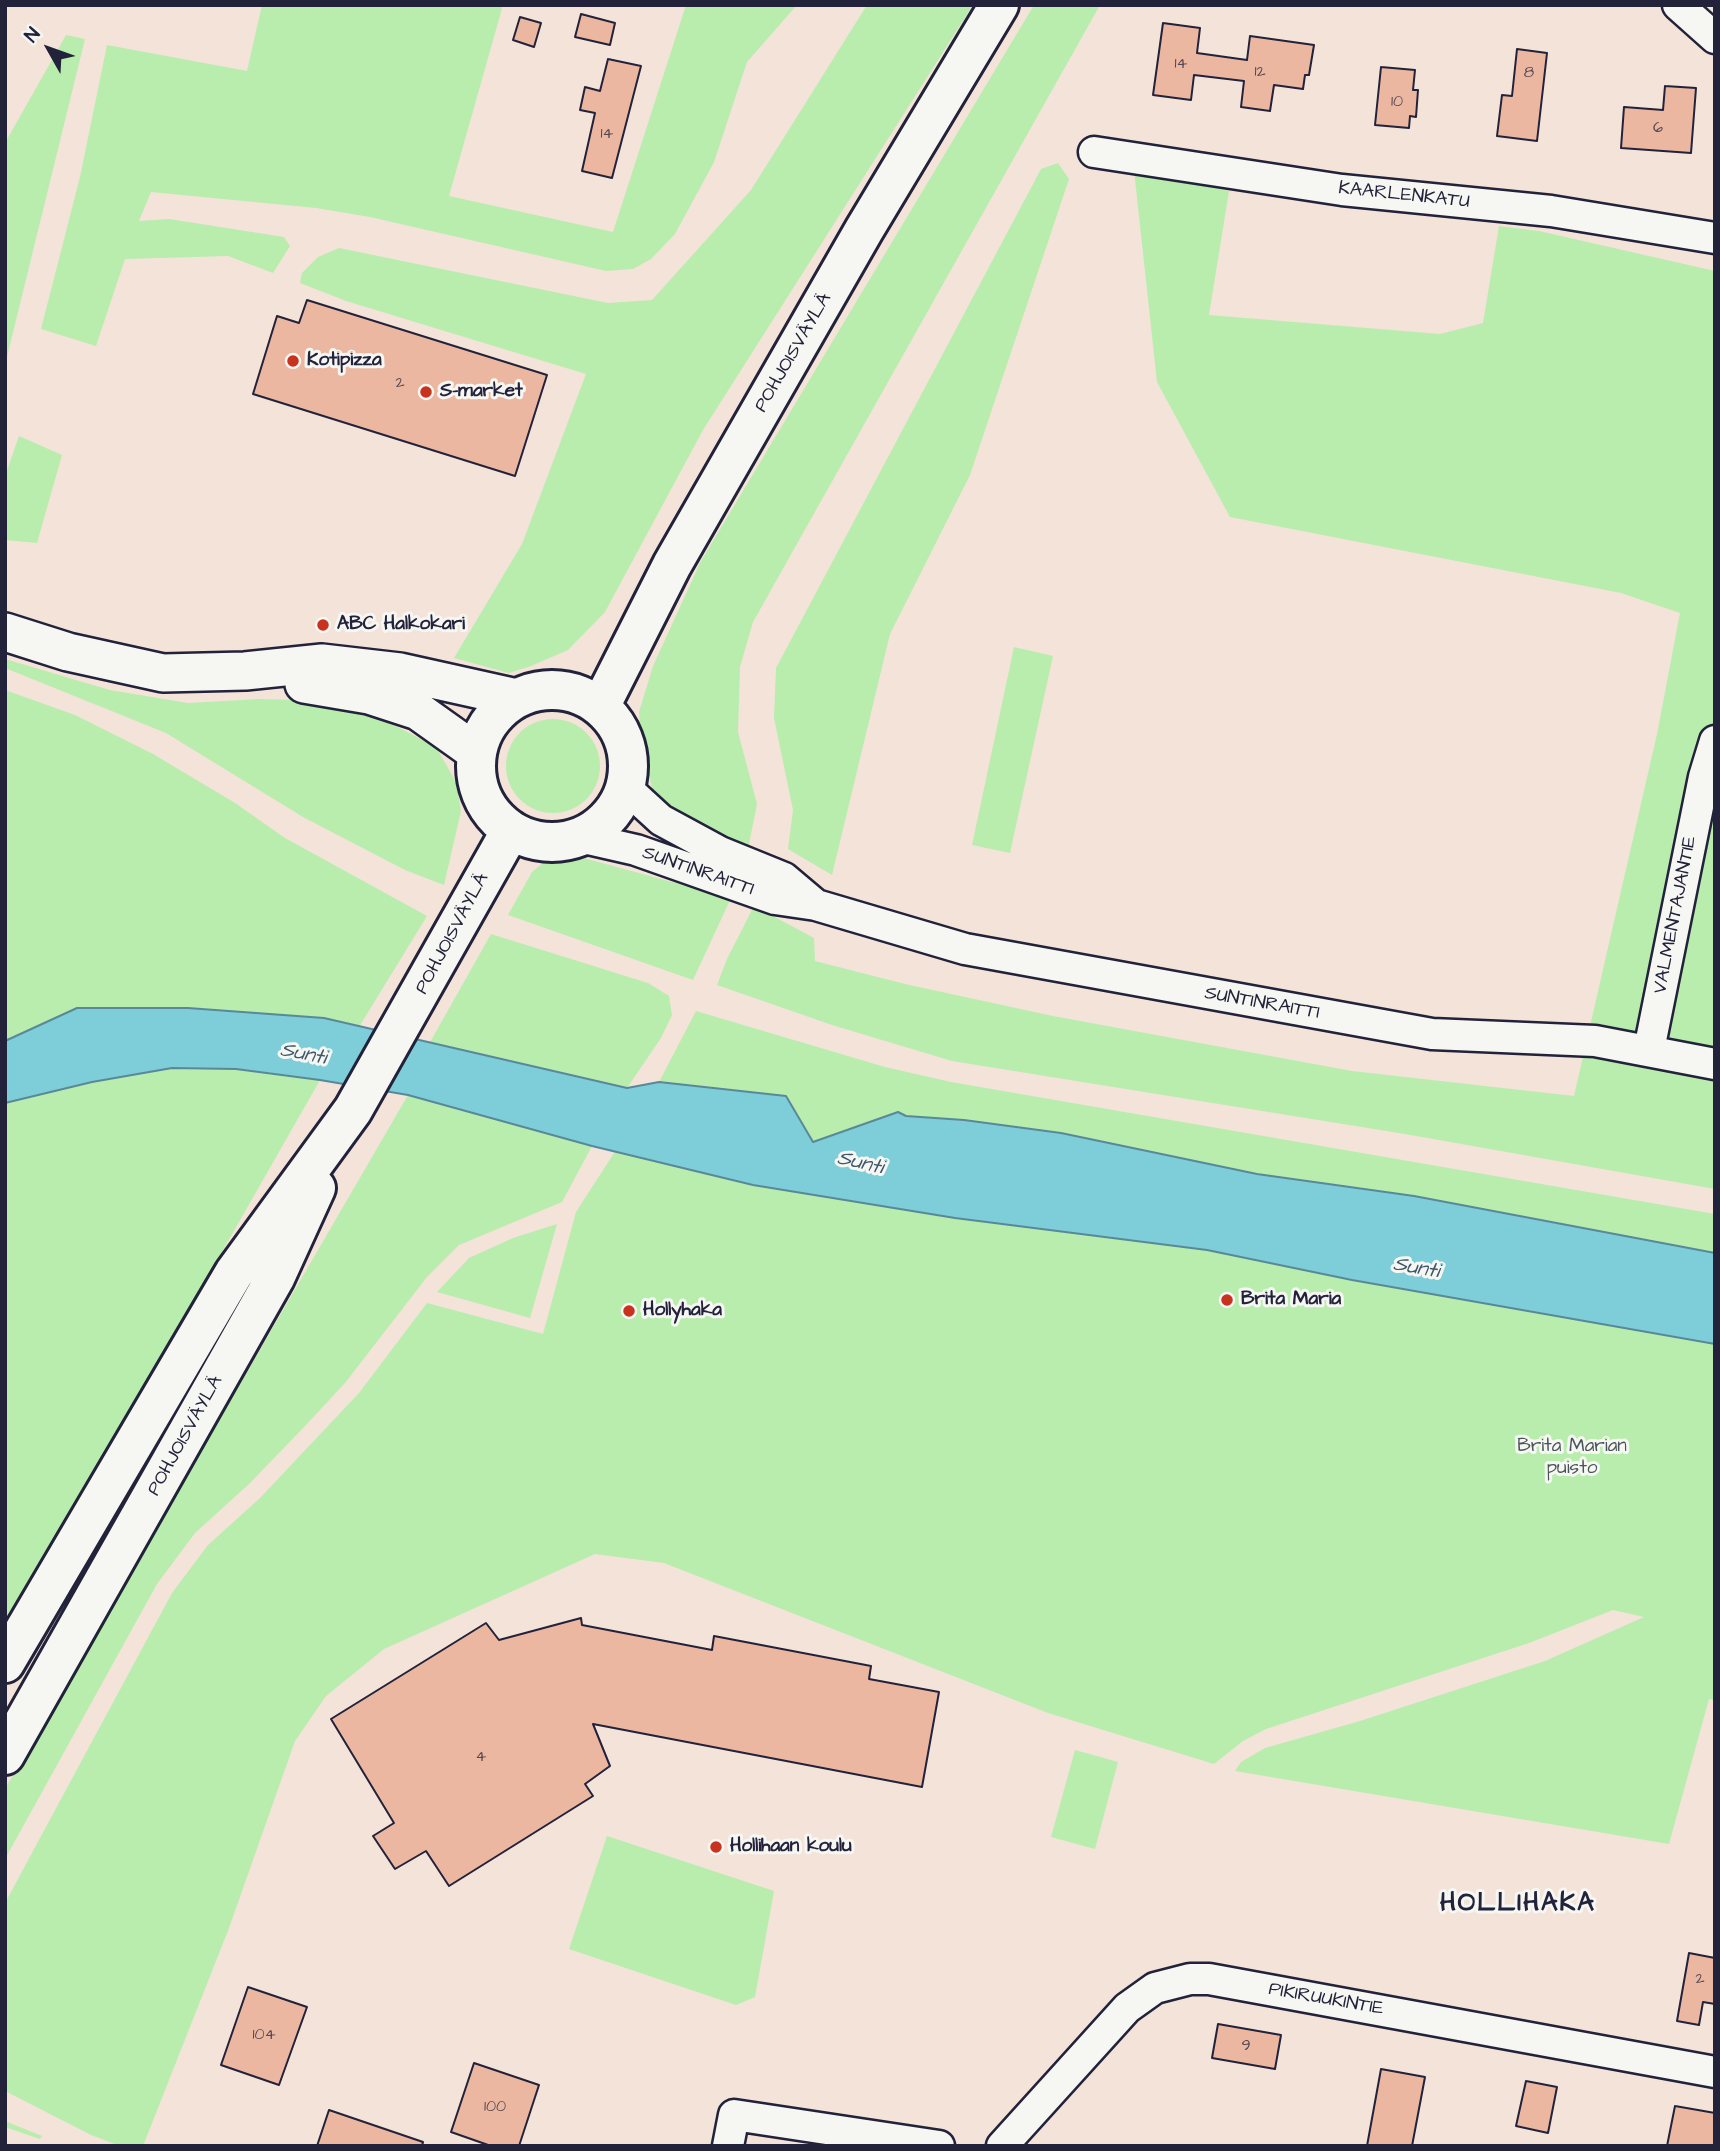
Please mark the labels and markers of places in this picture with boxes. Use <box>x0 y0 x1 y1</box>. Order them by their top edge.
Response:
place label: Kotipizza <box>307 350 382 372</box>
marker: Kotipizza <box>285 353 301 369</box>
place label: S-market <box>440 381 523 403</box>
marker: S-market <box>418 384 434 400</box>
place label: ABC Halkokari <box>337 614 465 636</box>
marker: ABC Halkokari <box>315 617 331 633</box>
place label: Brita Maria <box>1241 1289 1341 1311</box>
marker: Brita Maria <box>1219 1292 1235 1308</box>
place label: Hollyhaka <box>643 1300 722 1322</box>
marker: Hollyhaka <box>621 1303 637 1319</box>
place label: Hollihaan koulu <box>730 1836 852 1858</box>
marker: Hollihaan koulu <box>708 1839 724 1855</box>

